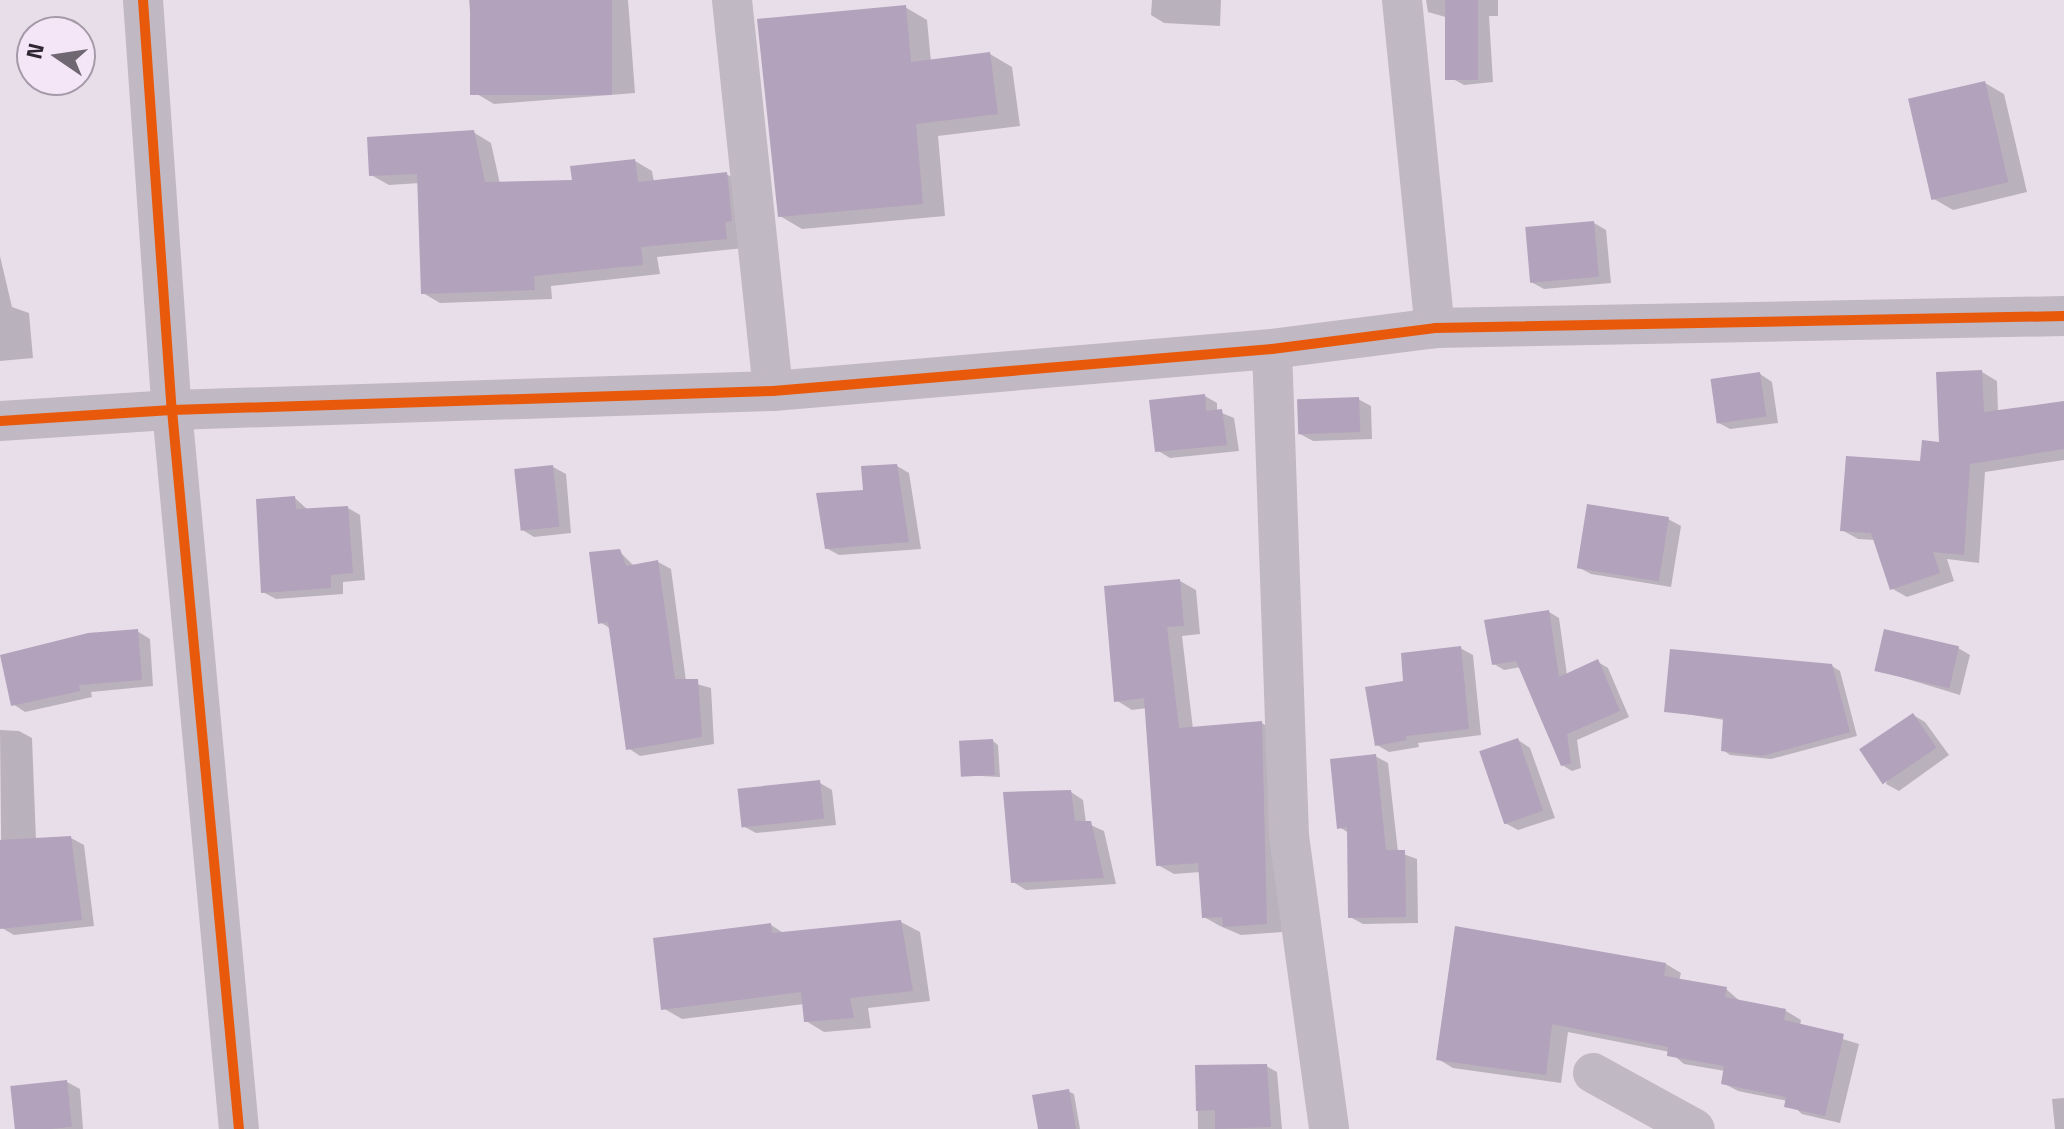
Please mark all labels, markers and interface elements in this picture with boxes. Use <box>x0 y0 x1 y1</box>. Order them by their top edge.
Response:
north arrow <box>16 16 96 96</box>
text: N <box>16 40 53 62</box>

